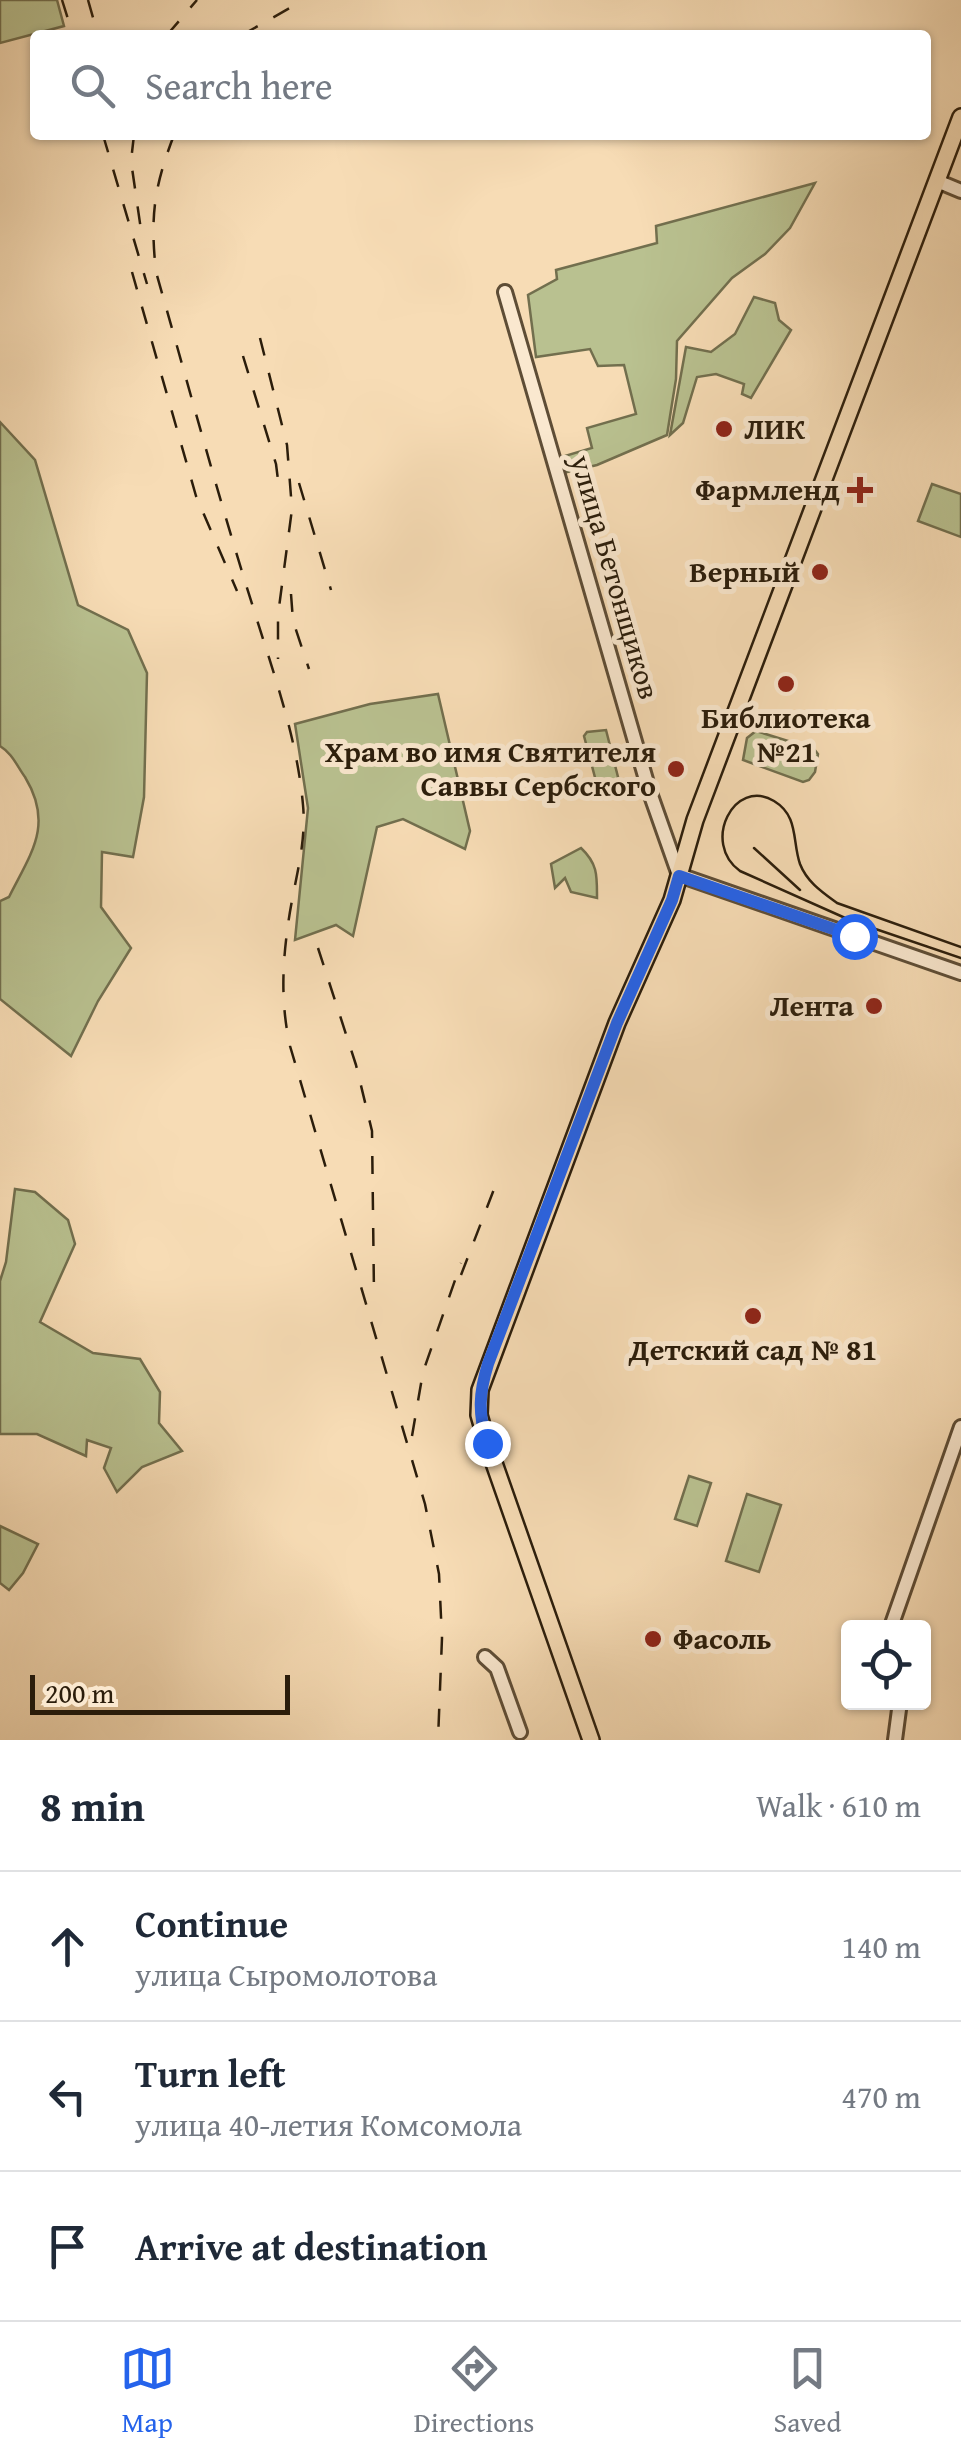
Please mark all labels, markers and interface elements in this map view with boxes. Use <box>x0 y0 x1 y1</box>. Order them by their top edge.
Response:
search box <box>30 30 931 140</box>
text: Search here <box>145 57 333 113</box>
icon: search <box>65 58 120 113</box>
place label: ЛИК <box>744 406 805 450</box>
marker: ЛИК <box>713 418 735 440</box>
street label: улица Бетонщиков <box>560 448 672 704</box>
place label: Фармленд <box>695 467 840 511</box>
marker: Фармленд <box>849 479 871 501</box>
place label: Верный <box>689 549 800 593</box>
marker: Верный <box>809 561 831 583</box>
marker: Библиотека №21 <box>775 673 797 695</box>
place label: Библиотека №21 <box>701 695 871 773</box>
place label: Храм во имя Святителя Саввы Сербского <box>325 729 656 807</box>
marker: Храм во имя Святителя Саввы Сербского <box>665 758 687 780</box>
route start <box>832 914 878 960</box>
place label: Лента <box>769 983 855 1027</box>
marker: Лента <box>863 995 885 1017</box>
marker: Детский сад № 81 <box>742 1305 764 1327</box>
place label: Детский сад № 81 <box>628 1327 877 1371</box>
route end <box>465 1421 511 1467</box>
place label: Фасоль <box>673 1616 772 1660</box>
map controls <box>841 1620 931 1710</box>
button: locate <box>841 1620 931 1710</box>
marker: Фасоль <box>642 1628 664 1650</box>
scale bar <box>30 1670 290 1714</box>
text: 200 m <box>45 1672 114 1713</box>
text: 8 min <box>40 1775 145 1836</box>
text: Walk · 610 m <box>756 1782 921 1829</box>
text: Continue <box>135 1895 288 1951</box>
icon: ahead <box>40 1919 95 1974</box>
text: 140 m <box>842 1923 921 1970</box>
text: улица Сыромолотова <box>135 1951 438 1998</box>
text: Turn left <box>135 2045 286 2101</box>
icon: left <box>40 2069 95 2124</box>
text: 470 m <box>842 2073 921 2120</box>
text: улица 40-летия Комсомола <box>135 2101 522 2148</box>
text: Arrive at destination <box>135 2218 488 2274</box>
icon: arrive <box>40 2219 95 2274</box>
tab: Map <box>120 2341 175 2442</box>
tab: Directions <box>414 2341 534 2442</box>
tab: Saved <box>774 2341 841 2442</box>

